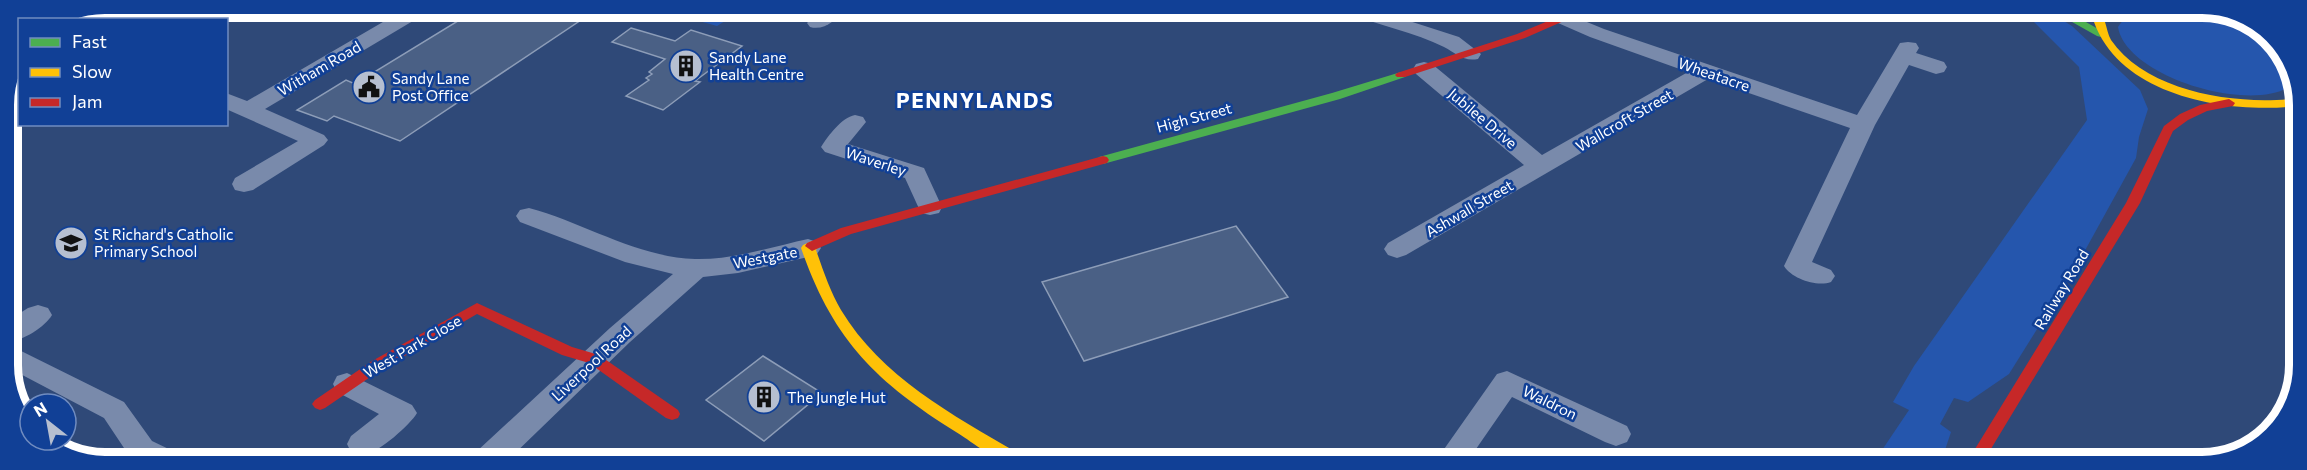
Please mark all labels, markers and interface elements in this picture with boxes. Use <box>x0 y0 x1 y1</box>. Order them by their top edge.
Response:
legend <box>18 18 228 126</box>
text: Fast <box>72 30 107 52</box>
street label: Witham Road <box>274 37 364 99</box>
building icon: Sandy Lane Health Centre <box>668 48 704 84</box>
place label: Sandy Lane Health Centre <box>709 48 804 83</box>
street label: Wheatacre <box>1676 53 1752 95</box>
text: Slow <box>72 60 112 82</box>
public building icon: Sandy Lane Post Office <box>351 69 387 105</box>
place label: Sandy Lane Post Office <box>392 69 470 104</box>
street label: Jubilee Drive <box>1445 84 1521 152</box>
street label: Wallcroft Street <box>1572 85 1676 155</box>
district label: PENNYLANDS <box>896 87 1054 112</box>
text: Jam <box>72 90 102 112</box>
street label: High Street <box>1154 98 1234 136</box>
street label: Waverley <box>843 143 909 179</box>
street label: Ashwall Street <box>1422 176 1516 240</box>
school or university icon: St Richard's Catholic Primary School <box>53 225 89 261</box>
place label: St Richard's Catholic Primary School <box>94 225 233 260</box>
street label: Westgate <box>731 242 799 272</box>
street label: Railway Road <box>2030 245 2092 333</box>
street label: West Park Close <box>360 311 464 381</box>
street label: Liverpool Road <box>547 322 635 404</box>
building icon: The Jungle Hut <box>746 379 782 415</box>
street label: Waldron <box>1520 381 1580 423</box>
place label: The Jungle Hut <box>787 388 886 406</box>
north arrow <box>18 392 78 452</box>
text: N <box>30 397 50 420</box>

